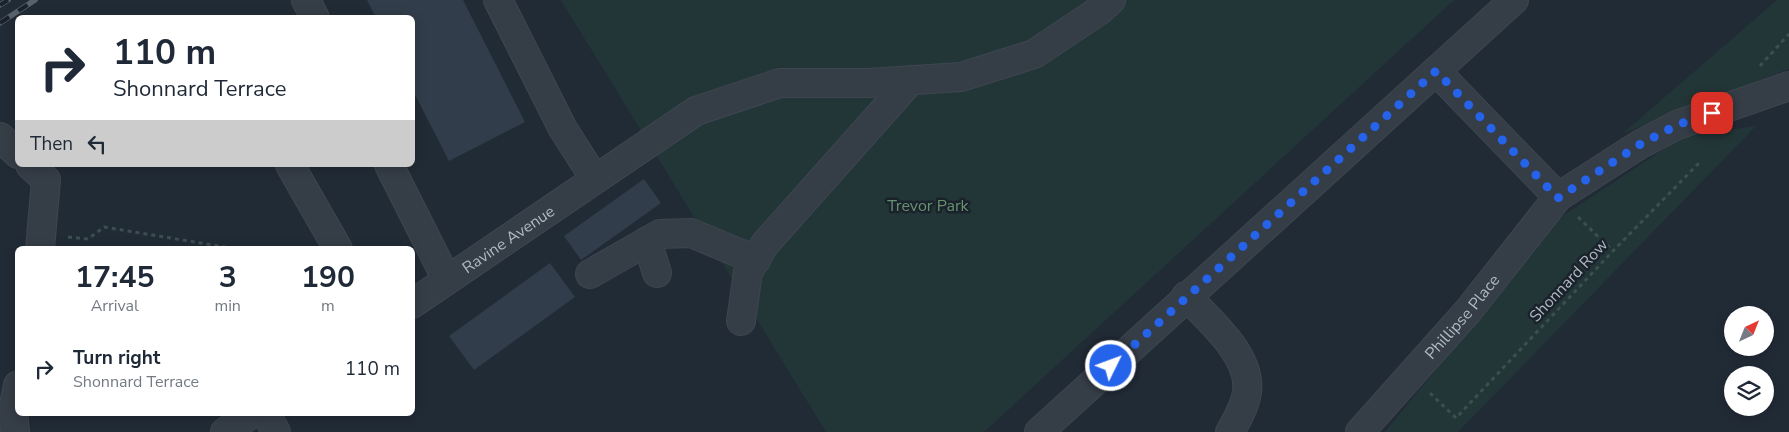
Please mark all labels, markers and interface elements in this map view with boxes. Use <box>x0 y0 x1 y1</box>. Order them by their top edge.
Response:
text: 110 m <box>113 29 216 76</box>
icon: right <box>30 35 95 100</box>
text: Shonnard Terrace <box>113 74 286 104</box>
pin <box>1691 92 1733 134</box>
icon: arrive <box>1698 99 1726 127</box>
icon: left <box>83 130 111 158</box>
text: Then <box>30 131 73 157</box>
park label: Trevor Park <box>887 195 970 217</box>
street label: Ravine Avenue <box>458 200 559 279</box>
street label: Shonnard Row <box>1524 234 1613 327</box>
text: 17:45 <box>75 257 154 298</box>
text: 3 <box>219 257 237 298</box>
text: 190 <box>301 257 355 298</box>
street label: Phillipse Place <box>1420 270 1505 364</box>
text: Arrival <box>91 295 139 317</box>
text: min <box>214 295 241 317</box>
text: m <box>321 295 335 317</box>
north arrow <box>1724 306 1774 356</box>
map controls <box>1724 306 1774 416</box>
position arrow <box>1084 339 1136 391</box>
text: Turn right <box>73 345 160 371</box>
icon: right <box>30 355 58 383</box>
text: 110 m <box>345 356 400 382</box>
button: layers <box>1724 366 1774 416</box>
text: Shonnard Terrace <box>73 371 199 393</box>

